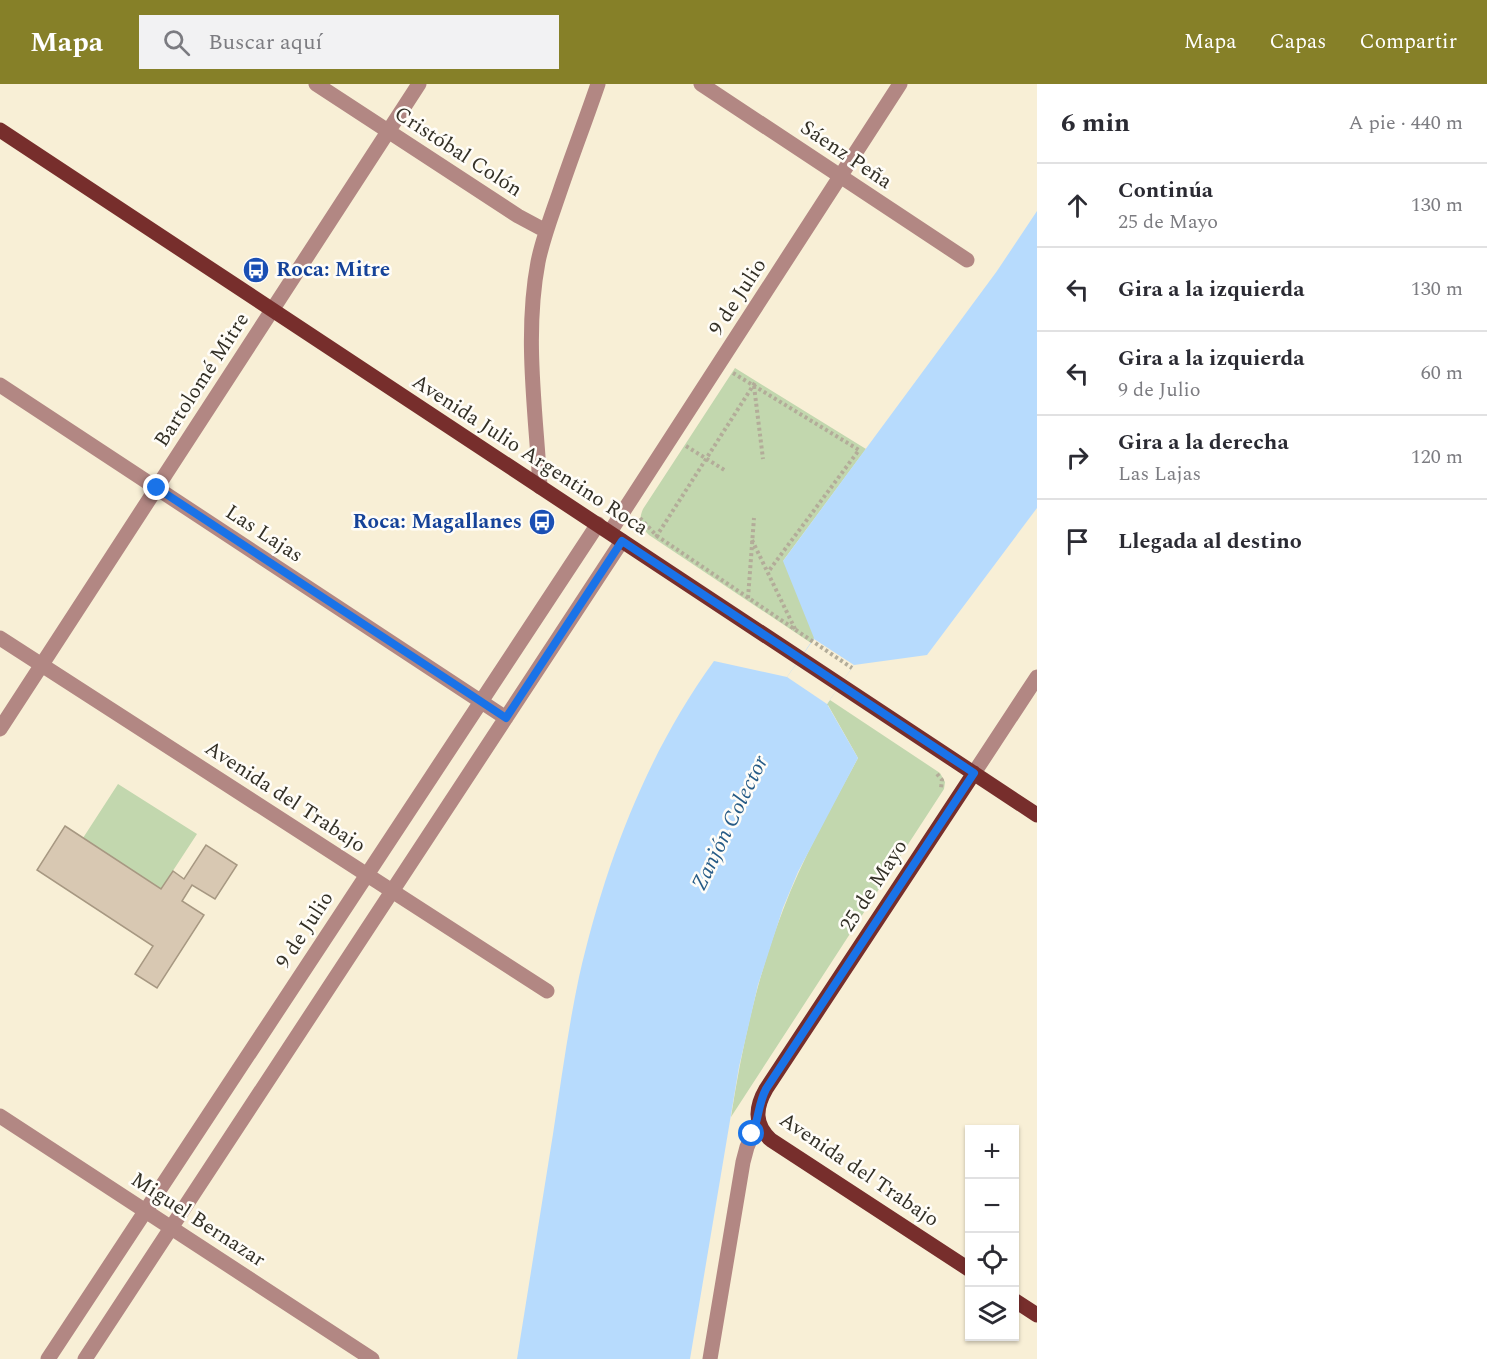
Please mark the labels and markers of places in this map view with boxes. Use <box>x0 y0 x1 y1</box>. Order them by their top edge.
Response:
place label: Roca: Mitre <box>276 254 390 286</box>
bus stop icon: Roca: Mitre <box>241 255 271 285</box>
place label: Roca: Magallanes <box>352 506 522 538</box>
bus stop icon: Roca: Magallanes <box>527 507 557 537</box>

